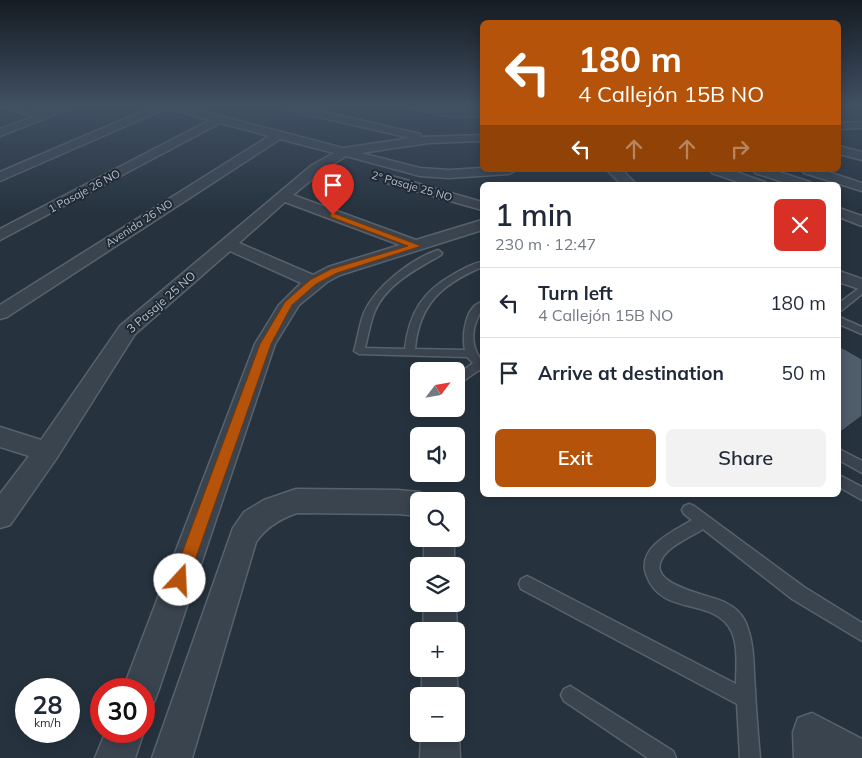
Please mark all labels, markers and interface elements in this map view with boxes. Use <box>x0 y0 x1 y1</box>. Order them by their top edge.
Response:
text: 180 m <box>578 37 682 81</box>
icon: left <box>495 40 560 105</box>
text: 4 Callejón 15B NO <box>578 80 764 108</box>
icon: left <box>567 135 595 163</box>
icon: ahead <box>620 135 648 163</box>
icon: ahead <box>673 135 701 163</box>
icon: right <box>726 135 754 163</box>
pin <box>312 164 354 215</box>
street label: 1 Pasaje 26 NO <box>46 166 122 216</box>
street label: 2° Pasaje 25 NO <box>370 168 454 204</box>
icon: arrive <box>319 171 347 199</box>
street label: Avenida 26 NO <box>103 196 175 250</box>
text: 1 min <box>495 196 573 234</box>
button: close <box>774 199 826 251</box>
text: 230 m · 12:47 <box>495 234 596 254</box>
street label: 3 Pasaje 25 NO <box>123 268 199 336</box>
text: Turn left <box>538 281 613 305</box>
icon: left <box>495 289 523 317</box>
text: 180 m <box>770 291 826 315</box>
text: 4 Callejón 15B NO <box>538 305 673 325</box>
icon: arrive <box>495 359 523 387</box>
text: Arrive at destination <box>538 361 724 385</box>
text: 50 m <box>782 361 826 385</box>
north arrow <box>410 362 465 418</box>
map controls <box>410 362 465 742</box>
button: sound <box>410 427 465 482</box>
button: Exit <box>495 429 656 487</box>
button: Share <box>666 429 826 487</box>
button: search <box>410 492 465 547</box>
position arrow <box>153 553 205 605</box>
button: layers <box>410 557 465 612</box>
button: + <box>410 622 465 677</box>
speed limit sign: 30 <box>90 678 155 743</box>
button: − <box>410 687 465 742</box>
text: 28 <box>32 689 63 720</box>
text: km/h <box>34 715 61 730</box>

